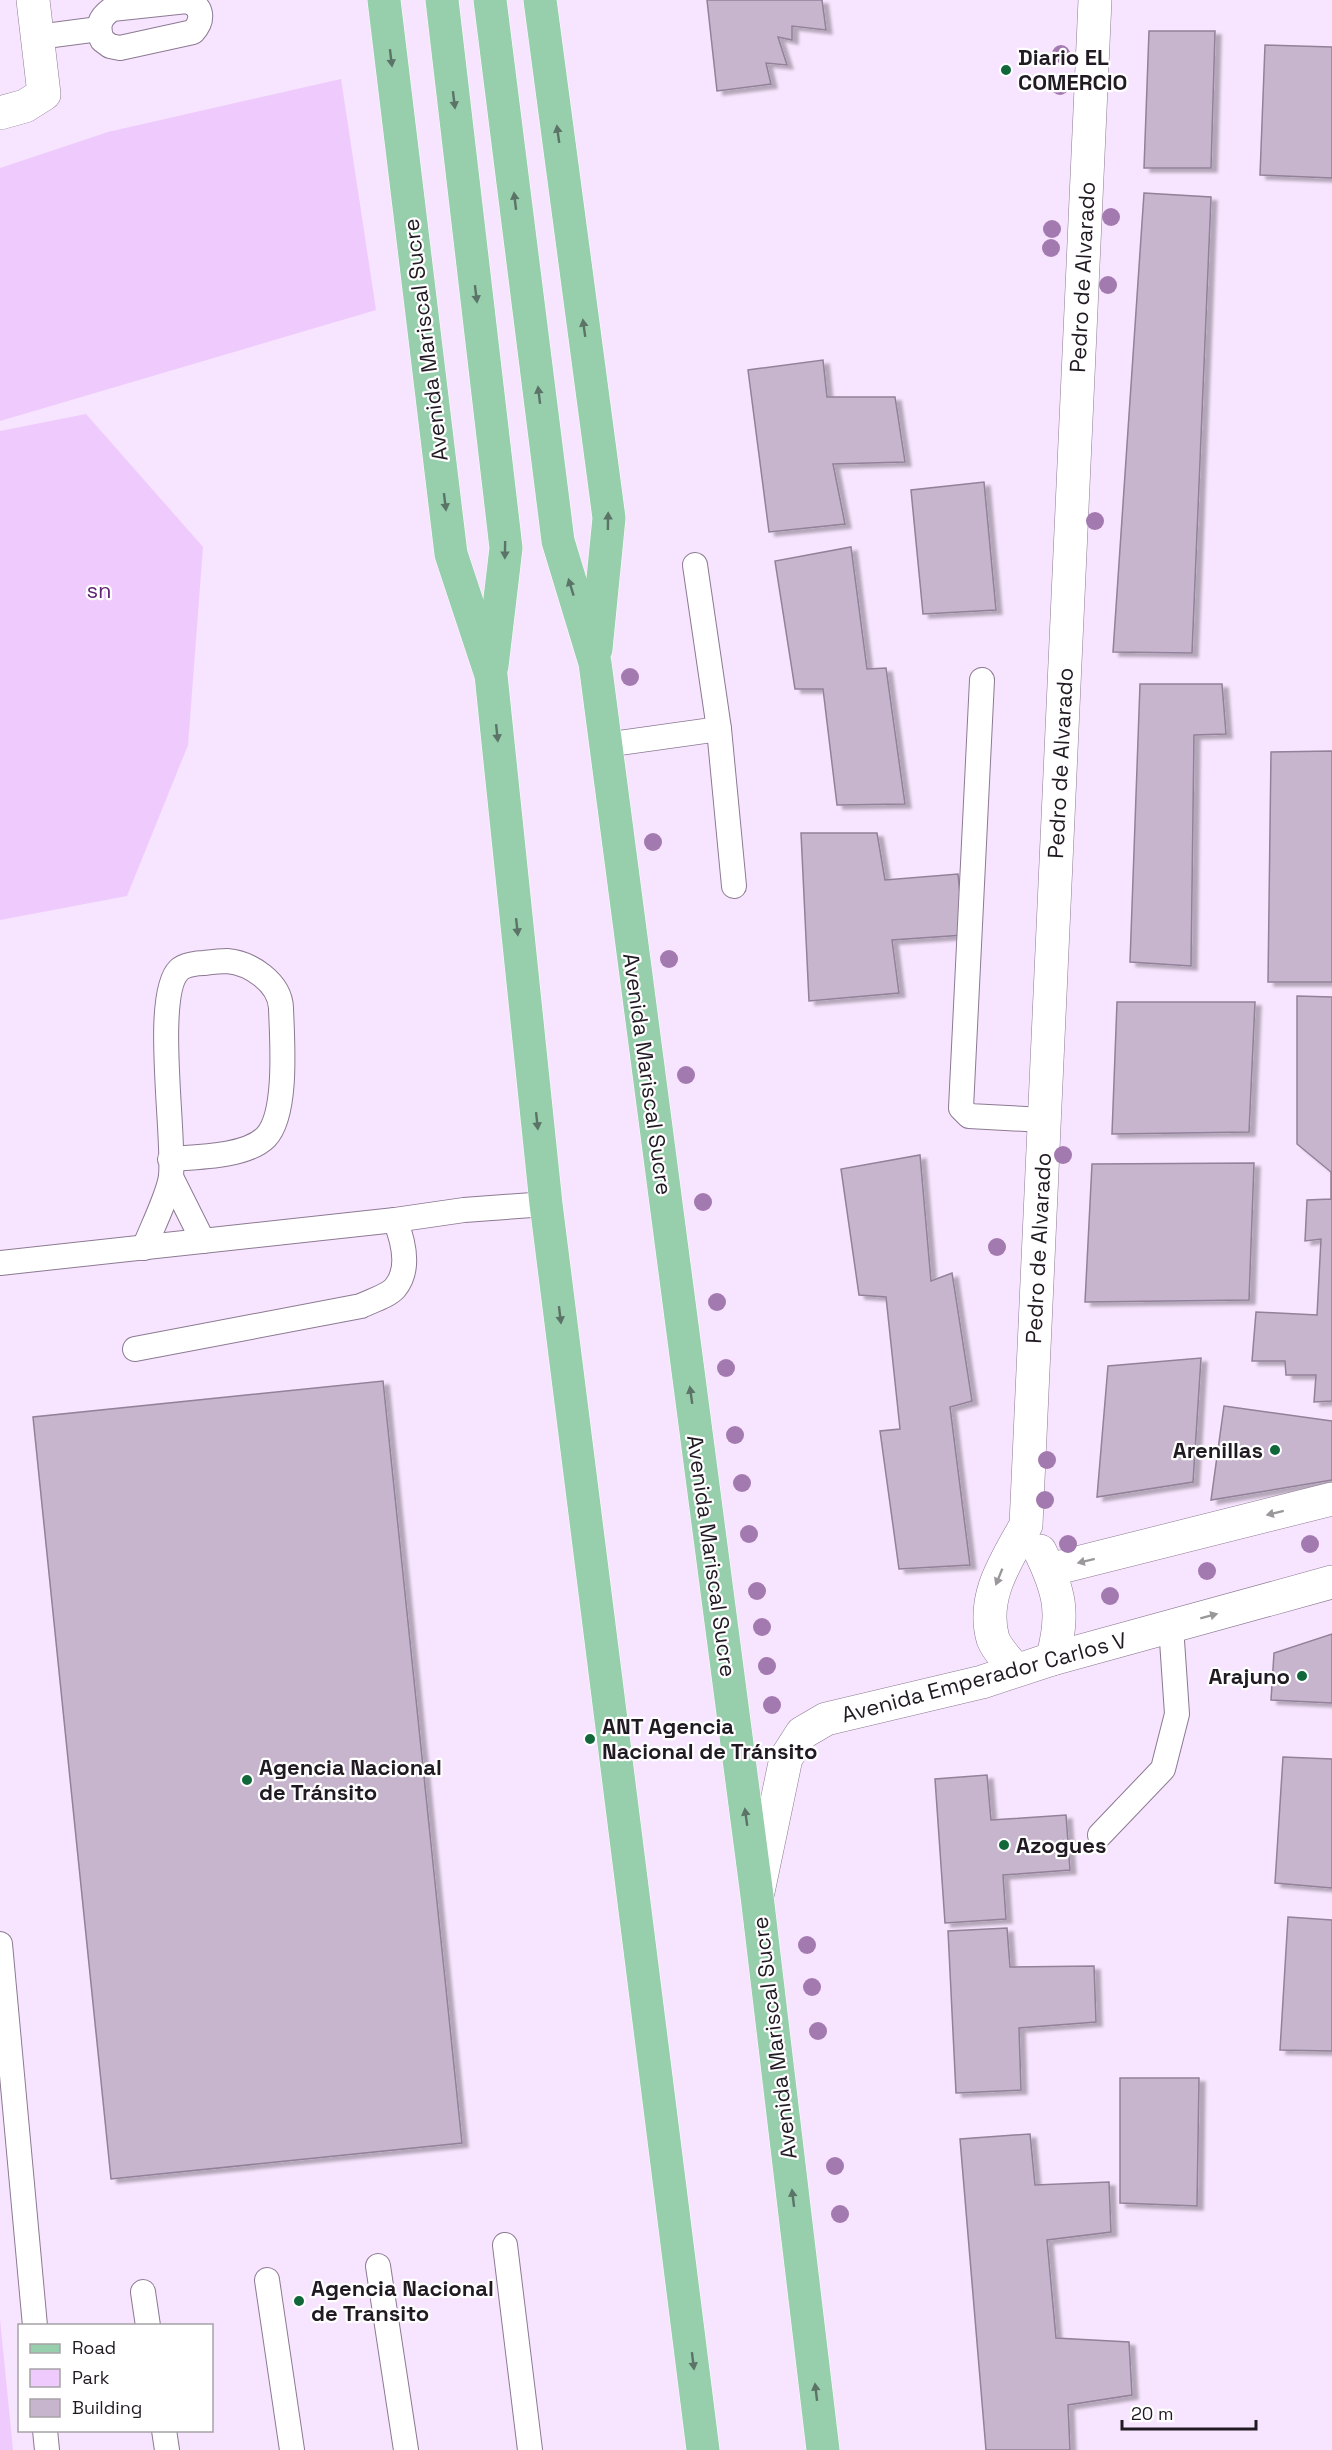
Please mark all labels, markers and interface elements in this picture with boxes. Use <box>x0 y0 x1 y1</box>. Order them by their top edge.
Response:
place label: Diario EL COMERCIO <box>1018 43 1127 96</box>
one-way arrow <box>386 49 396 68</box>
marker: Diario EL COMERCIO <box>999 63 1013 77</box>
one-way arrow <box>449 90 459 109</box>
one-way arrow <box>553 125 562 144</box>
street label: Pedro de Alvarado <box>1063 181 1101 373</box>
one-way arrow <box>511 192 520 211</box>
street label: Avenida Mariscal Sucre <box>396 217 454 463</box>
one-way arrow <box>472 284 481 303</box>
one-way arrow <box>579 318 588 337</box>
one-way arrow <box>535 385 544 404</box>
one-way arrow <box>440 492 449 511</box>
one-way arrow <box>603 511 613 530</box>
one-way arrow <box>500 540 509 559</box>
park label: sn <box>86 576 112 604</box>
one-way arrow <box>566 577 576 595</box>
street label: Pedro de Alvarado <box>1041 667 1079 859</box>
one-way arrow <box>492 724 502 743</box>
one-way arrow <box>512 918 522 937</box>
street label: Avenida Mariscal Sucre <box>617 951 679 1197</box>
one-way arrow <box>532 1112 542 1131</box>
street label: Pedro de Alvarado <box>1019 1152 1057 1344</box>
one-way arrow <box>555 1305 565 1324</box>
one-way arrow <box>686 1385 695 1404</box>
street label: Avenida Mariscal Sucre <box>681 1433 743 1679</box>
place label: Arenillas <box>1173 1436 1263 1464</box>
marker: Arenillas <box>1268 1443 1282 1457</box>
one-way arrow <box>1266 1509 1284 1518</box>
one-way arrow <box>1077 1556 1095 1566</box>
one-way arrow <box>994 1568 1004 1586</box>
one-way arrow <box>1200 1610 1218 1620</box>
street label: Avenida Emperador Carlos V <box>838 1625 1130 1729</box>
place label: Arajuno <box>1208 1662 1290 1690</box>
marker: Arajuno <box>1295 1669 1309 1683</box>
place label: ANT Agencia Nacional de Tránsito <box>602 1712 817 1765</box>
marker: ANT Agencia Nacional de Tránsito <box>583 1732 597 1746</box>
place label: Agencia Nacional de Tránsito <box>259 1753 442 1806</box>
marker: Agencia Nacional de Tránsito <box>240 1773 254 1787</box>
one-way arrow <box>742 1808 751 1827</box>
place label: Azogues <box>1016 1831 1106 1859</box>
marker: Azogues <box>997 1838 1011 1852</box>
street label: Avenida Mariscal Sucre <box>745 1915 803 2161</box>
one-way arrow <box>788 2189 798 2208</box>
place label: Agencia Nacional de Transito <box>311 2274 494 2327</box>
marker: Agencia Nacional de Transito <box>292 2294 306 2308</box>
legend <box>18 2324 213 2432</box>
text: Road <box>72 2336 116 2359</box>
one-way arrow <box>688 2351 697 2370</box>
text: Park <box>72 2366 110 2389</box>
one-way arrow <box>812 2382 821 2401</box>
scale bar <box>1122 2393 1256 2431</box>
text: Building <box>72 2396 142 2419</box>
text: 20 m <box>1131 2402 1174 2425</box>

